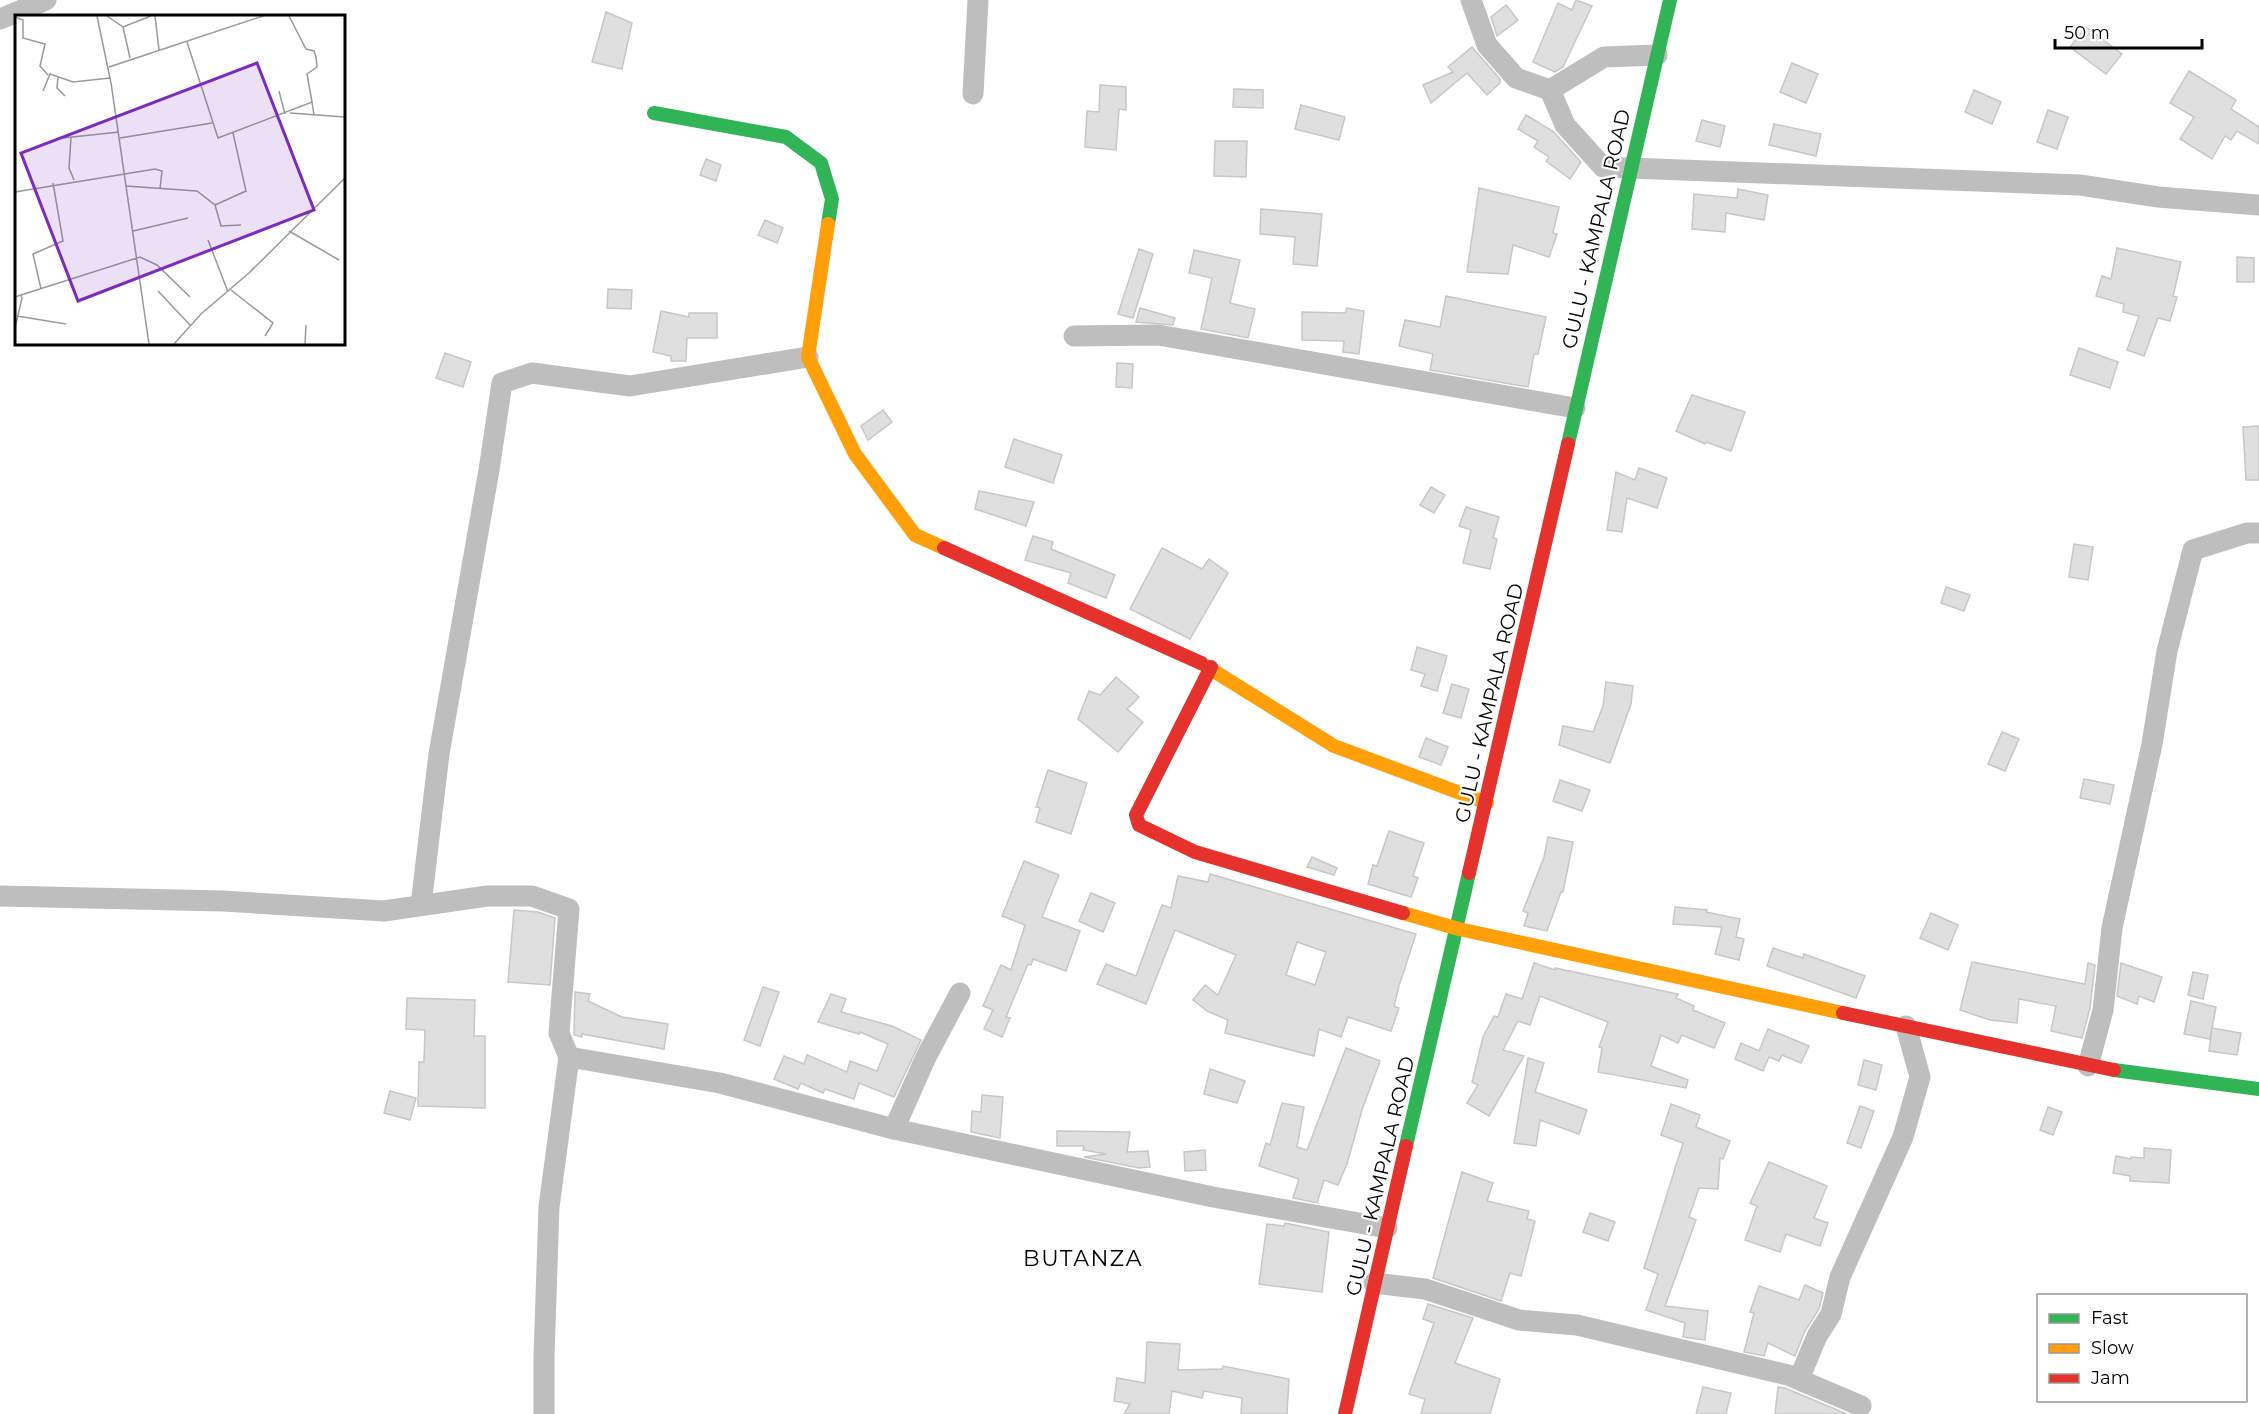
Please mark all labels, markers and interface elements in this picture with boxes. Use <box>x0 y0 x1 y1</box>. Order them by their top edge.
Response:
scale bar <box>2055 12 2202 50</box>
inset map <box>15 15 345 345</box>
text: 50 m <box>2064 22 2110 44</box>
street label: GULU - KAMPALA ROAD <box>1557 107 1635 351</box>
street label: GULU - KAMPALA ROAD <box>1450 581 1528 825</box>
street label: GULU - KAMPALA ROAD <box>1341 1054 1419 1298</box>
district label: BUTANZA <box>1023 1245 1143 1272</box>
legend <box>2037 1294 2247 1402</box>
text: Fast <box>2091 1307 2129 1329</box>
text: Slow <box>2091 1337 2134 1359</box>
text: Jam <box>2090 1367 2130 1389</box>

